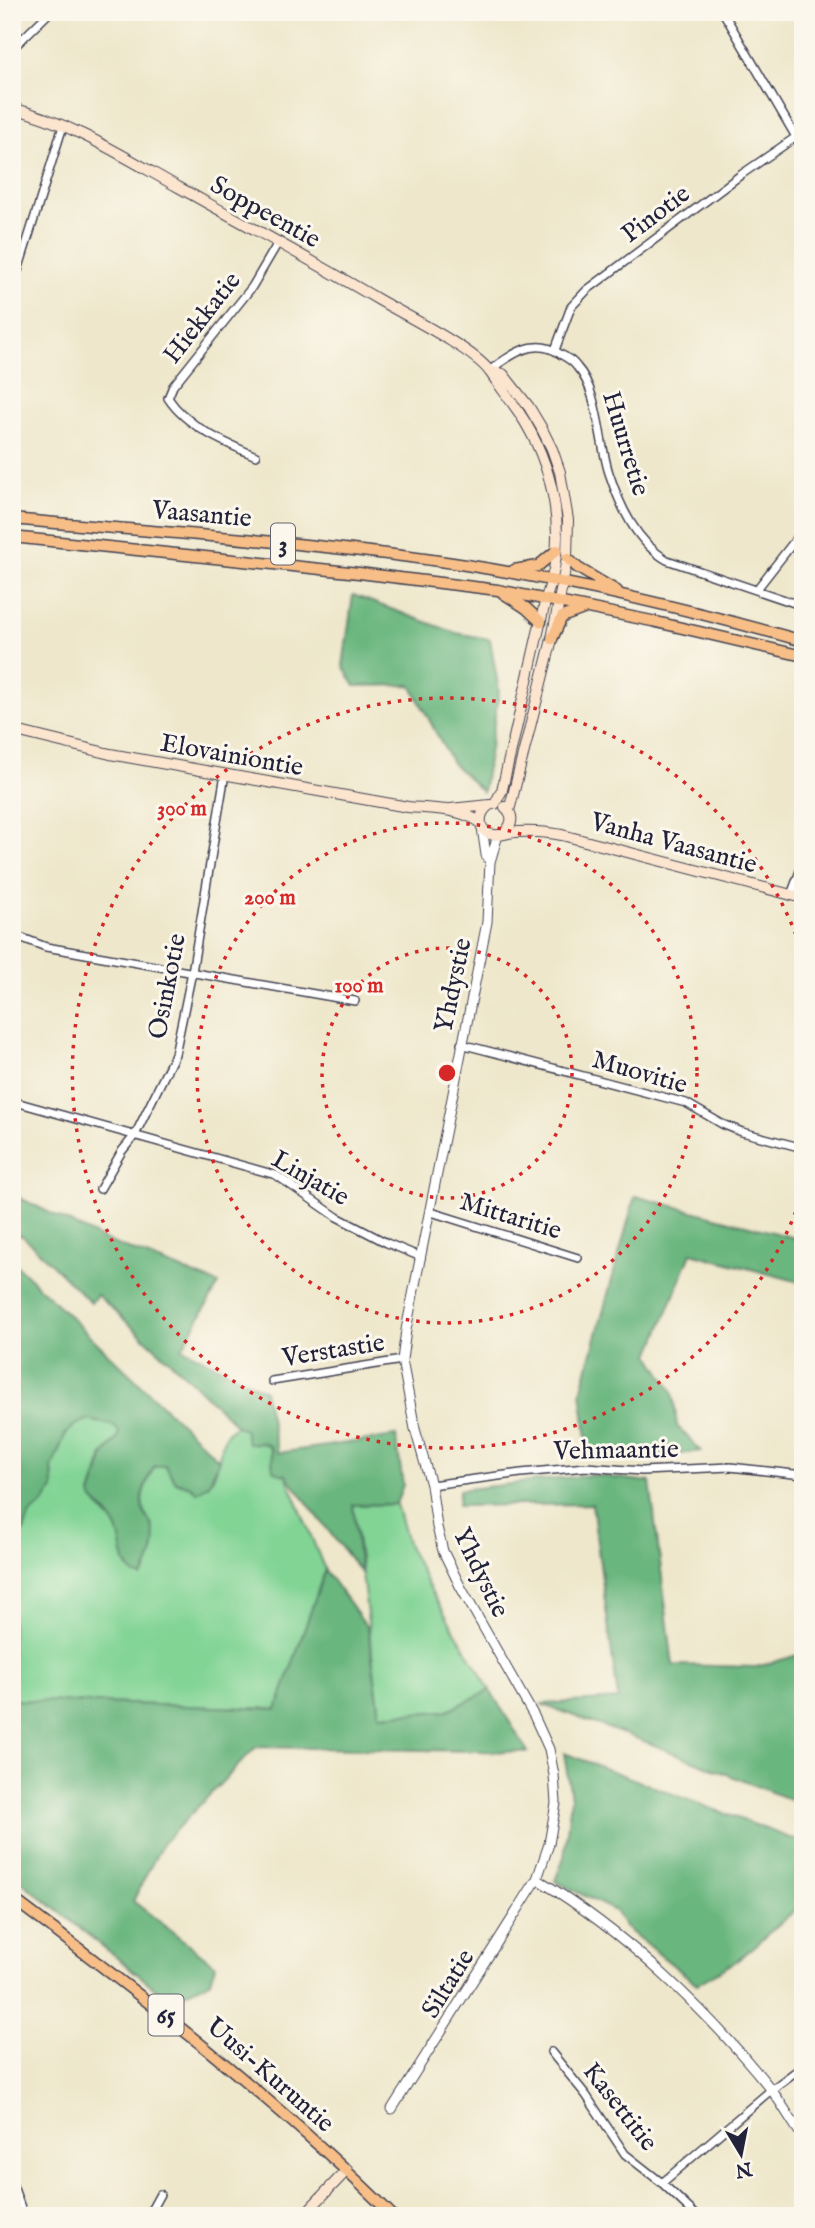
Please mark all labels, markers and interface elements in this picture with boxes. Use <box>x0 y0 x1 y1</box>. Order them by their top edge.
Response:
street label: Soppeentie <box>204 169 326 256</box>
street label: Pinotie <box>615 178 697 251</box>
street label: Hiekkatie <box>156 265 248 371</box>
street label: Huurretie <box>594 387 657 500</box>
street label: Vaasantie <box>150 494 253 535</box>
road number: 3 <box>271 524 295 564</box>
street label: Elovainiontie <box>158 727 306 784</box>
text: 300 m <box>157 796 207 823</box>
street label: Vanha Vaasantie <box>586 805 760 882</box>
text: 200 m <box>244 885 296 912</box>
street label: Osinkotie <box>141 931 194 1042</box>
street label: Yhdystie <box>427 935 480 1036</box>
text: 100 m <box>334 973 384 1000</box>
street label: Muovitie <box>588 1043 691 1102</box>
centre of rings <box>435 1061 459 1085</box>
street label: Linjatie <box>265 1143 355 1214</box>
street label: Mittaritie <box>456 1185 565 1248</box>
street label: Verstastie <box>279 1326 387 1375</box>
street label: Vehmaantie <box>552 1433 679 1468</box>
street label: Yhdystie <box>445 1522 517 1623</box>
street label: Siltatie <box>414 1943 482 2024</box>
road number: 65 <box>148 1994 184 2036</box>
street label: Uusi-Kuruntie <box>199 2010 341 2140</box>
street label: Kasettitie <box>575 2056 665 2158</box>
north arrow <box>706 2120 776 2190</box>
text: N <box>733 2155 755 2182</box>

